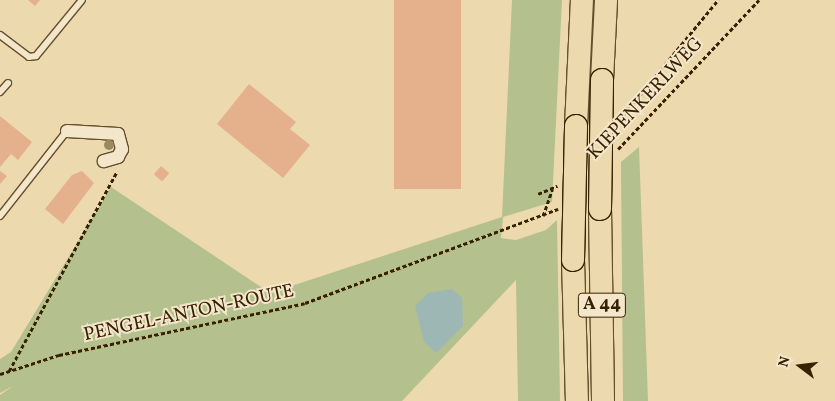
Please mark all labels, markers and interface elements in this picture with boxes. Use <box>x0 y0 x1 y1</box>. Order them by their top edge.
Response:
street label: KIEPENKERLWEG <box>584 33 708 165</box>
street label: PENGEL-ANTON-ROUTE <box>82 281 296 347</box>
road number: A 44 <box>577 290 627 320</box>
north arrow <box>775 341 825 391</box>
text: N <box>775 355 796 369</box>

